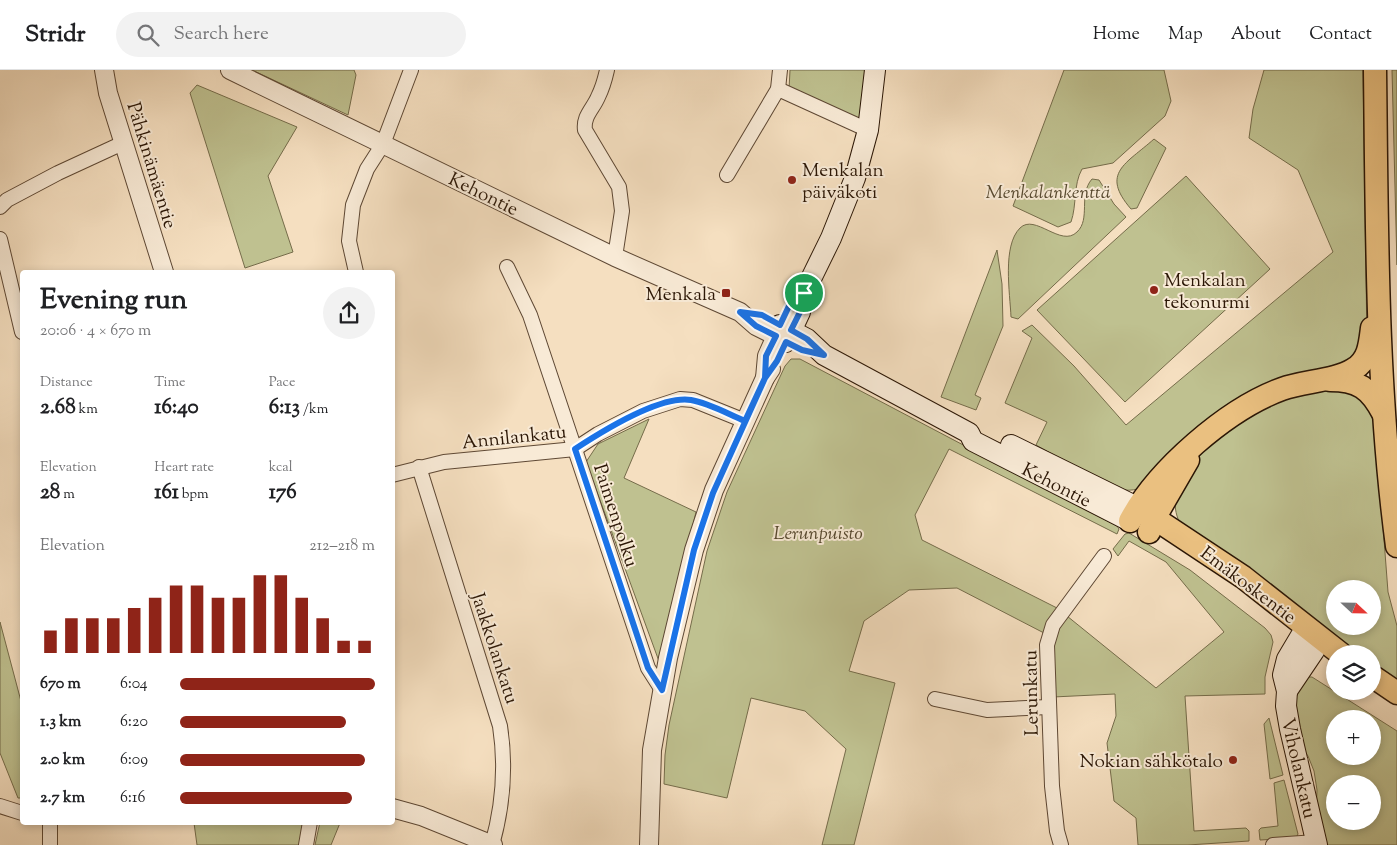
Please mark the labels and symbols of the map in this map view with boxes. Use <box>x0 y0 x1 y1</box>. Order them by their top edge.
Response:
street label: Pähkinämäentie <box>119 99 183 232</box>
place label: Menkalan päiväkoti <box>802 158 884 207</box>
street label: Kehontie <box>443 167 523 224</box>
marker: Menkalan päiväkoti <box>786 174 798 186</box>
park label: Menkalankenttä <box>985 180 1111 207</box>
place label: Menkalan tekonurmi <box>1164 268 1250 317</box>
pin <box>783 272 825 314</box>
place label: Menkala <box>646 282 716 309</box>
marker: Menkalan tekonurmi <box>1148 284 1160 296</box>
marker: Menkala <box>720 287 732 299</box>
street label: Annilankatu <box>461 420 568 457</box>
street label: Kehontie <box>1016 457 1095 515</box>
street label: Paimenpolku <box>585 461 644 571</box>
park label: Lerunpuisto <box>773 521 863 548</box>
street label: Emäkoskentie <box>1194 541 1301 631</box>
north arrow <box>1326 580 1381 635</box>
street label: Jaakkolankatu <box>463 589 524 708</box>
street label: Lerunkatu <box>1018 650 1047 736</box>
street label: Viholankatu <box>1273 716 1322 822</box>
place label: Nokian sähkötalo <box>1080 749 1223 776</box>
marker: Nokian sähkötalo <box>1227 754 1239 766</box>

